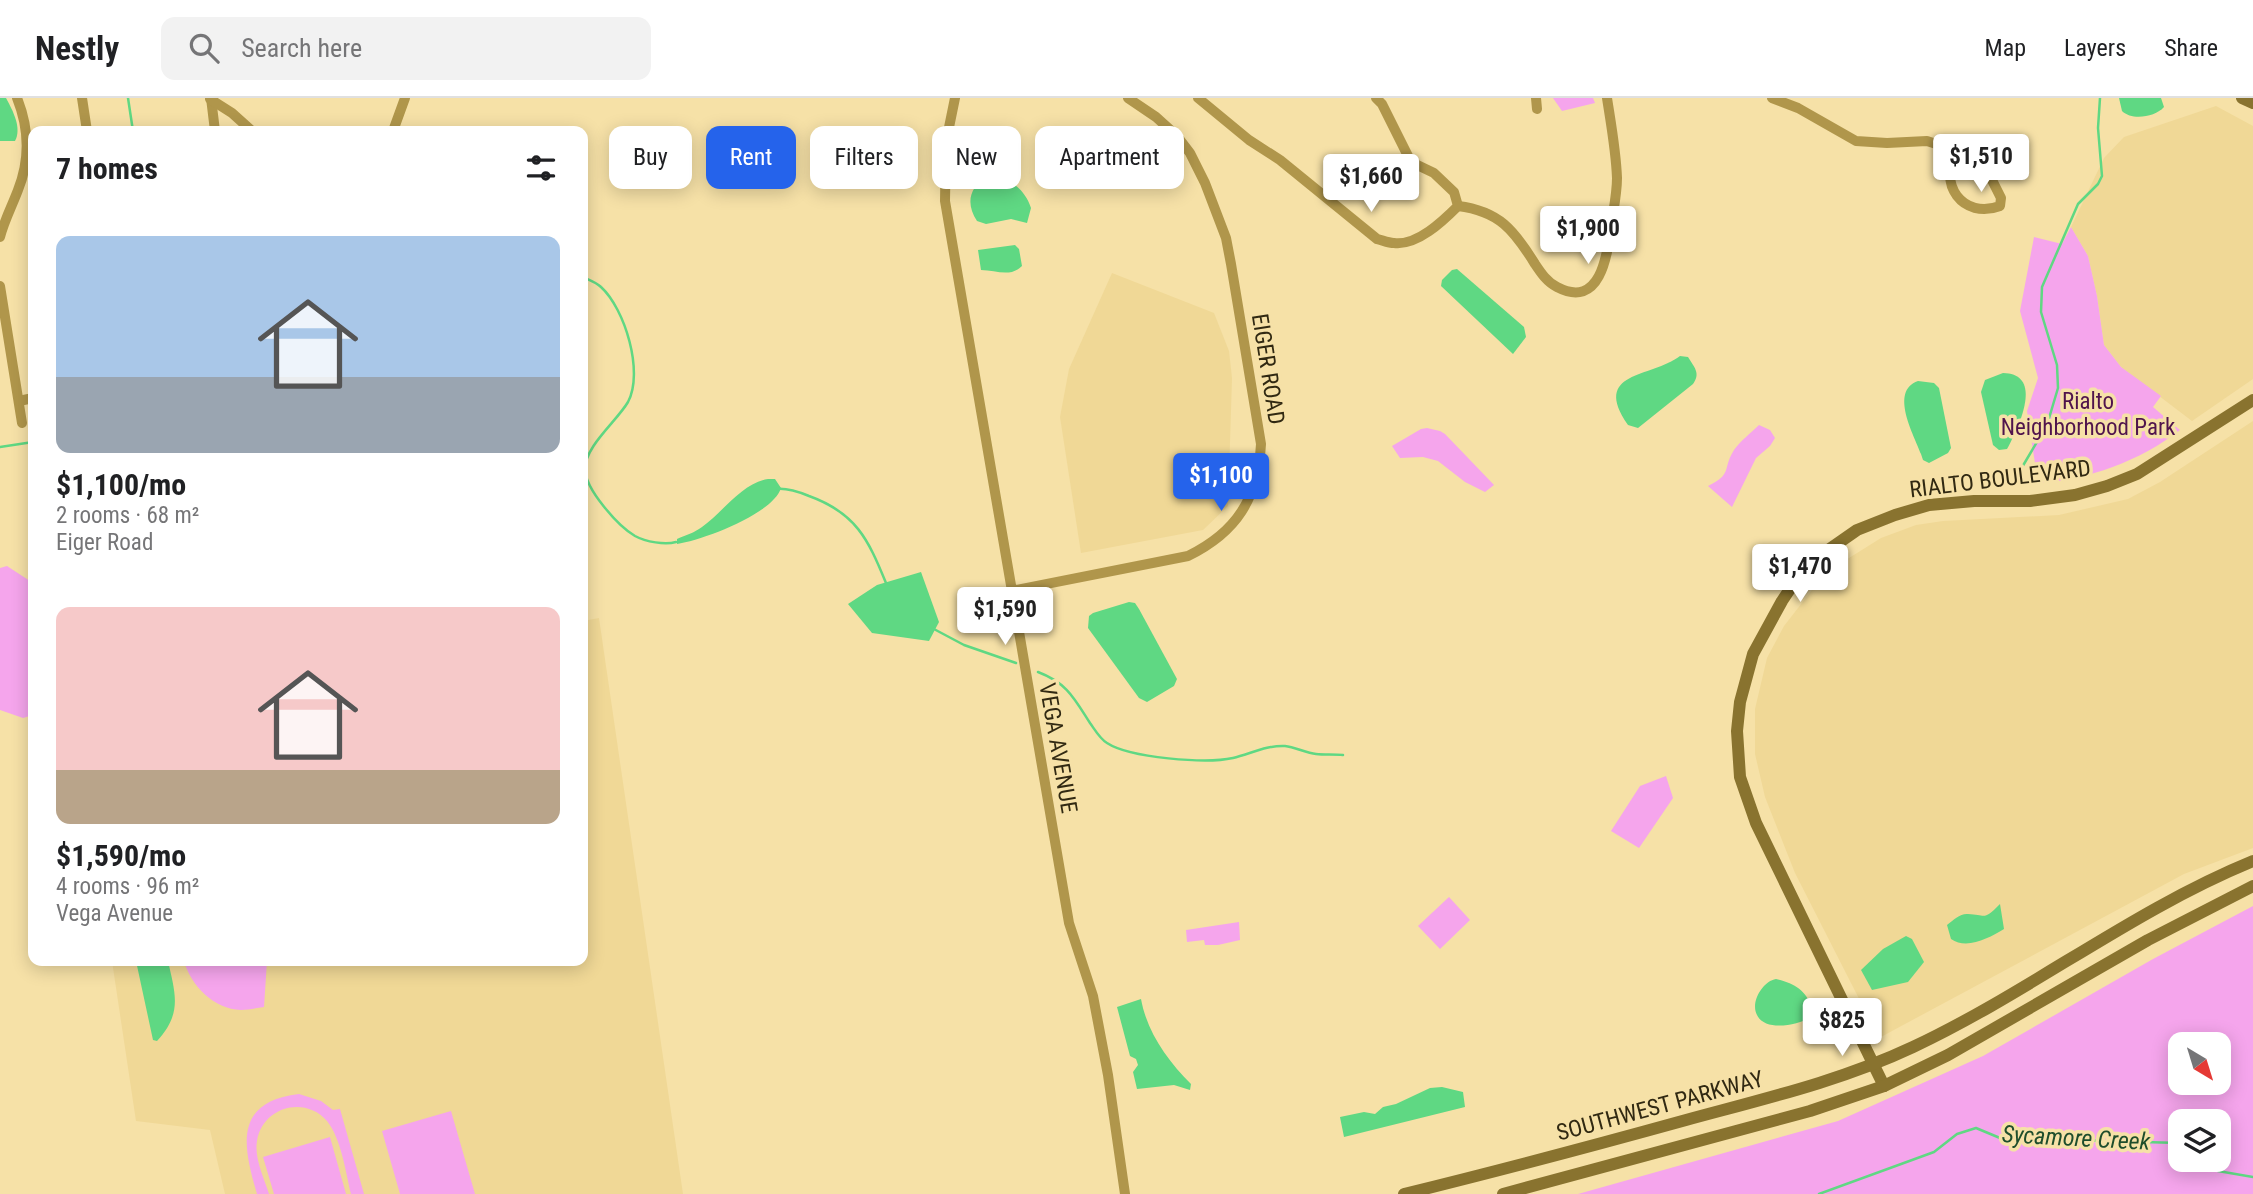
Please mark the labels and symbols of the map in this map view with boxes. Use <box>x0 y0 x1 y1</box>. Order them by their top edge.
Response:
pin: $1,510 <box>1924 134 2038 194</box>
pin: $1,660 <box>1314 155 1428 214</box>
pin: $1,900 <box>1531 206 1645 266</box>
street label: EIGER ROAD <box>1246 312 1290 426</box>
park label: Rialto Neighborhood Park <box>2001 388 2176 441</box>
pin: $1,100 <box>1164 454 1278 513</box>
street label: RIALTO BOULEVARD <box>1908 454 2092 504</box>
pin: $1,470 <box>1743 545 1857 604</box>
pin: $1,590 <box>948 588 1062 647</box>
street label: VEGA AVENUE <box>1033 681 1083 815</box>
pin: $825 <box>1801 998 1883 1058</box>
north arrow <box>2168 1032 2231 1096</box>
street label: SOUTHWEST PARKWAY <box>1554 1065 1766 1147</box>
water label: Sycamore Creek <box>2001 1120 2151 1156</box>

